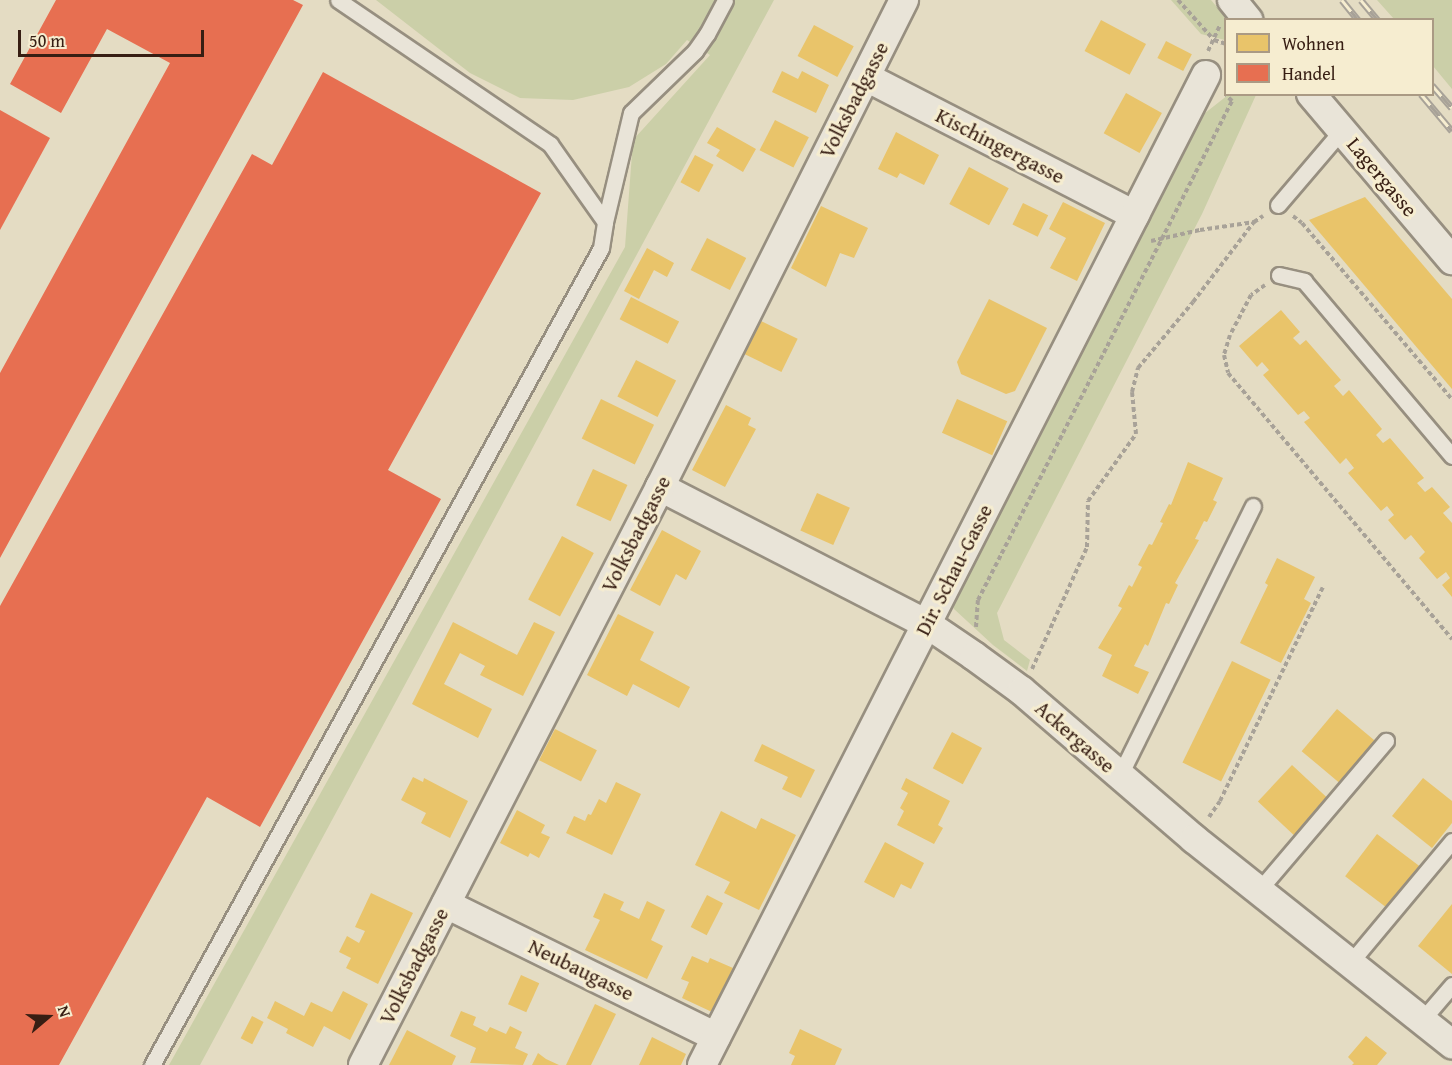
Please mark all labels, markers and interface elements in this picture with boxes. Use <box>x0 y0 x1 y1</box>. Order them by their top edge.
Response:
scale bar <box>21 18 207 56</box>
legend <box>1224 18 1434 96</box>
text: 50 m <box>29 27 65 54</box>
text: Wohnen <box>1282 30 1345 57</box>
street label: Volksbadgasse <box>814 38 894 162</box>
text: Handel <box>1282 60 1336 87</box>
street label: Kischingergasse <box>931 103 1069 189</box>
street label: Lagergasse <box>1341 132 1423 222</box>
street label: Volksbadgasse <box>596 472 676 596</box>
street label: Dir. Schau-Gasse <box>910 500 998 640</box>
street label: Ackergasse <box>1030 696 1120 778</box>
street label: Volksbadgasse <box>374 904 454 1028</box>
street label: Neubaugasse <box>524 934 638 1006</box>
north arrow <box>18 987 78 1047</box>
text: N <box>52 1002 78 1020</box>

